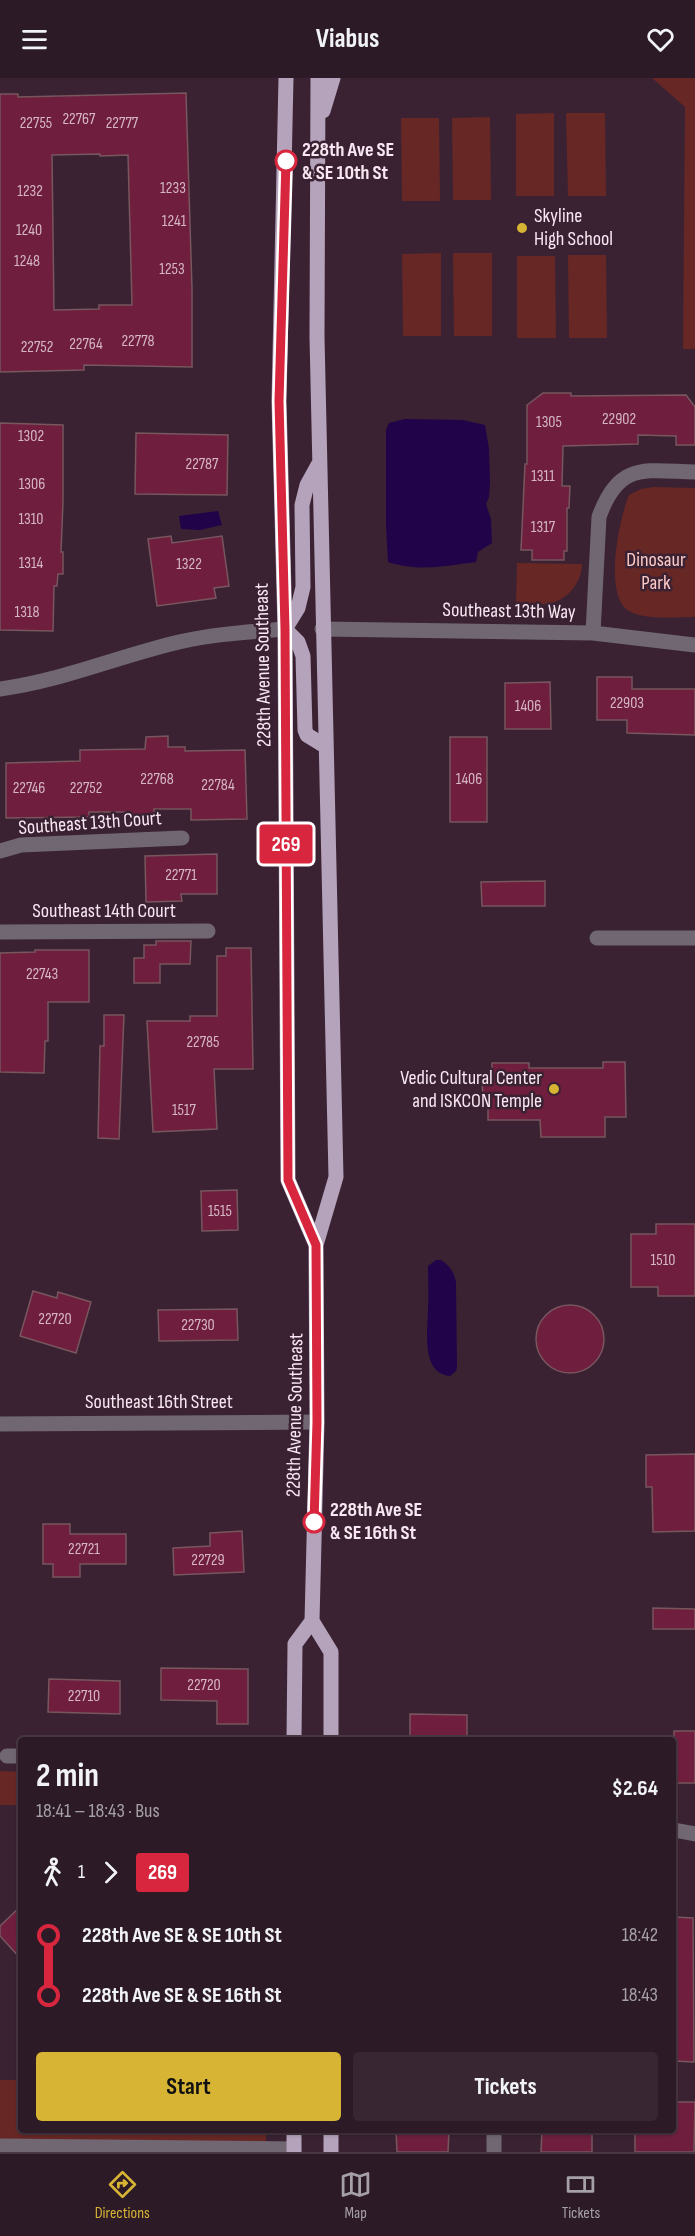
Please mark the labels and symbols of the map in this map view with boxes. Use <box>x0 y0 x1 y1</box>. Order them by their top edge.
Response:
house number: 22767 <box>62 110 96 129</box>
house number: 22755 <box>20 114 52 133</box>
house number: 22777 <box>106 114 139 133</box>
place label: 228th Ave SE & SE 10th St <box>302 138 394 185</box>
marker: 228th Ave SE & SE 10th St <box>275 150 297 172</box>
house number: 1233 <box>160 179 186 198</box>
house number: 1232 <box>17 182 43 201</box>
place label: Skyline High School <box>534 204 613 251</box>
house number: 1241 <box>162 212 187 231</box>
house number: 1240 <box>16 221 42 240</box>
marker: Skyline High School <box>515 221 529 235</box>
house number: 1248 <box>14 252 40 271</box>
house number: 1253 <box>159 260 185 279</box>
house number: 22778 <box>122 332 155 351</box>
house number: 22764 <box>69 335 103 354</box>
house number: 22752 <box>21 338 53 357</box>
house number: 22902 <box>602 410 636 429</box>
house number: 1305 <box>536 413 562 432</box>
house number: 1302 <box>18 427 44 446</box>
house number: 22787 <box>186 455 219 474</box>
house number: 1311 <box>531 467 555 486</box>
house number: 1306 <box>19 475 45 494</box>
house number: 1310 <box>18 510 44 529</box>
house number: 1317 <box>531 518 556 537</box>
park label: Dinosaur Park <box>626 548 686 595</box>
house number: 1314 <box>19 554 44 573</box>
house number: 1322 <box>176 555 202 574</box>
street label: 228th Avenue Southeast <box>250 583 276 747</box>
street label: Southeast 13th Way <box>442 598 576 624</box>
house number: 1318 <box>15 603 39 622</box>
house number: 22903 <box>610 694 644 713</box>
house number: 1406 <box>515 697 541 716</box>
house number: 22768 <box>140 770 174 789</box>
house number: 1406 <box>456 770 482 789</box>
house number: 22784 <box>201 776 235 795</box>
house number: 22746 <box>13 779 45 798</box>
house number: 22752 <box>70 779 102 798</box>
street label: Southeast 13th Court <box>18 806 162 840</box>
line badge: 269 <box>252 824 320 864</box>
house number: 22771 <box>165 866 197 885</box>
street label: Southeast 14th Court <box>32 899 176 923</box>
house number: 22743 <box>26 965 58 984</box>
house number: 22785 <box>187 1033 219 1052</box>
place label: Vedic Cultural Center and ISKCON Temple <box>400 1066 542 1113</box>
marker: Vedic Cultural Center and ISKCON Temple <box>547 1082 561 1096</box>
house number: 1517 <box>172 1101 197 1120</box>
house number: 1515 <box>208 1202 232 1221</box>
house number: 1510 <box>651 1251 675 1270</box>
house number: 22720 <box>38 1310 72 1329</box>
house number: 22730 <box>181 1316 215 1335</box>
street label: 228th Avenue Southeast <box>282 1333 308 1497</box>
street label: Southeast 16th Street <box>85 1390 233 1414</box>
place label: 228th Ave SE & SE 16th St <box>330 1498 422 1545</box>
marker: 228th Ave SE & SE 16th St <box>303 1511 325 1533</box>
house number: 22721 <box>68 1540 100 1559</box>
house number: 22729 <box>191 1551 225 1570</box>
house number: 22720 <box>187 1676 221 1695</box>
house number: 22710 <box>68 1687 100 1706</box>

